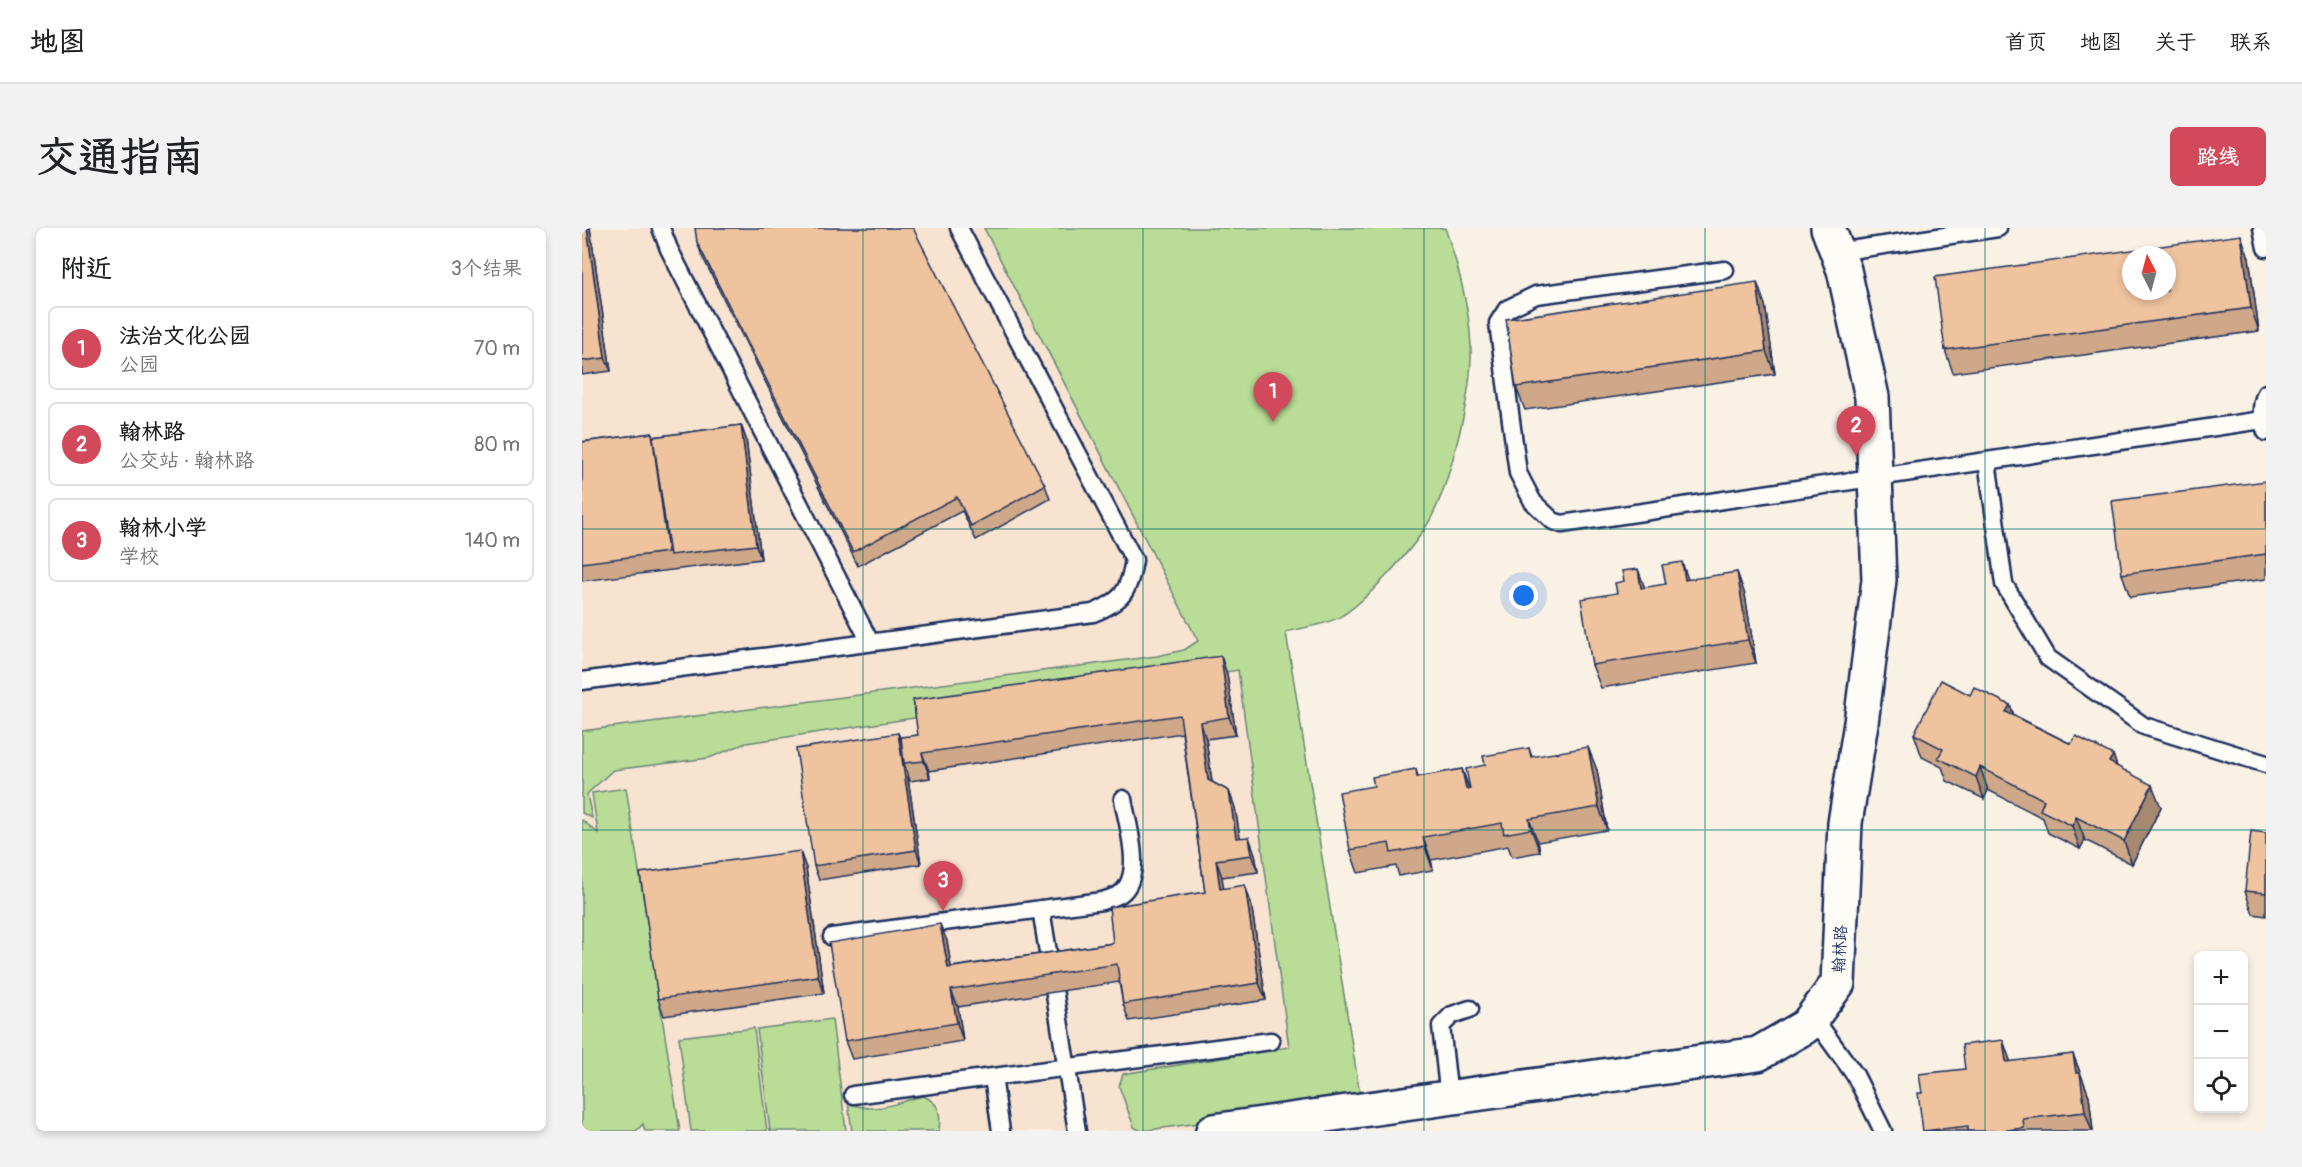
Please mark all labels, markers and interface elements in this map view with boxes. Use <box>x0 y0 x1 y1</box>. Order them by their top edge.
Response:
text: 地图 <box>30 25 86 60</box>
text: 首页 <box>2005 29 2047 56</box>
text: 地图 <box>2080 29 2122 56</box>
text: 关于 <box>2155 29 2197 56</box>
text: 联系 <box>2230 29 2272 56</box>
button: 路线 <box>2170 127 2266 186</box>
text: 交通指南 <box>36 132 204 184</box>
north arrow <box>2122 246 2176 300</box>
text: 附近 <box>60 253 112 285</box>
text: 3个结果 <box>451 256 522 281</box>
text: 法治文化公园 <box>119 322 251 350</box>
text: 1 <box>78 336 85 361</box>
text: 70 m <box>474 336 520 361</box>
text: 公园 <box>119 352 159 377</box>
pin: 1 <box>1254 372 1292 422</box>
pin: 2 <box>1836 406 1876 456</box>
text: 翰林路 <box>119 418 185 446</box>
text: 2 <box>76 432 87 457</box>
text: 80 m <box>474 432 520 457</box>
text: 公交站 · 翰林路 <box>119 448 254 473</box>
text: 翰林小学 <box>119 514 207 542</box>
text: 3 <box>76 528 87 553</box>
text: 140 m <box>465 528 520 553</box>
text: 学校 <box>119 544 159 569</box>
your location <box>1509 581 1538 610</box>
pin: 3 <box>924 862 962 911</box>
street label: 翰林路 <box>1829 925 1851 973</box>
map controls <box>2194 951 2248 1113</box>
button: + <box>2194 951 2248 1005</box>
button: − <box>2194 1005 2248 1059</box>
button: locate <box>2194 1059 2248 1113</box>

